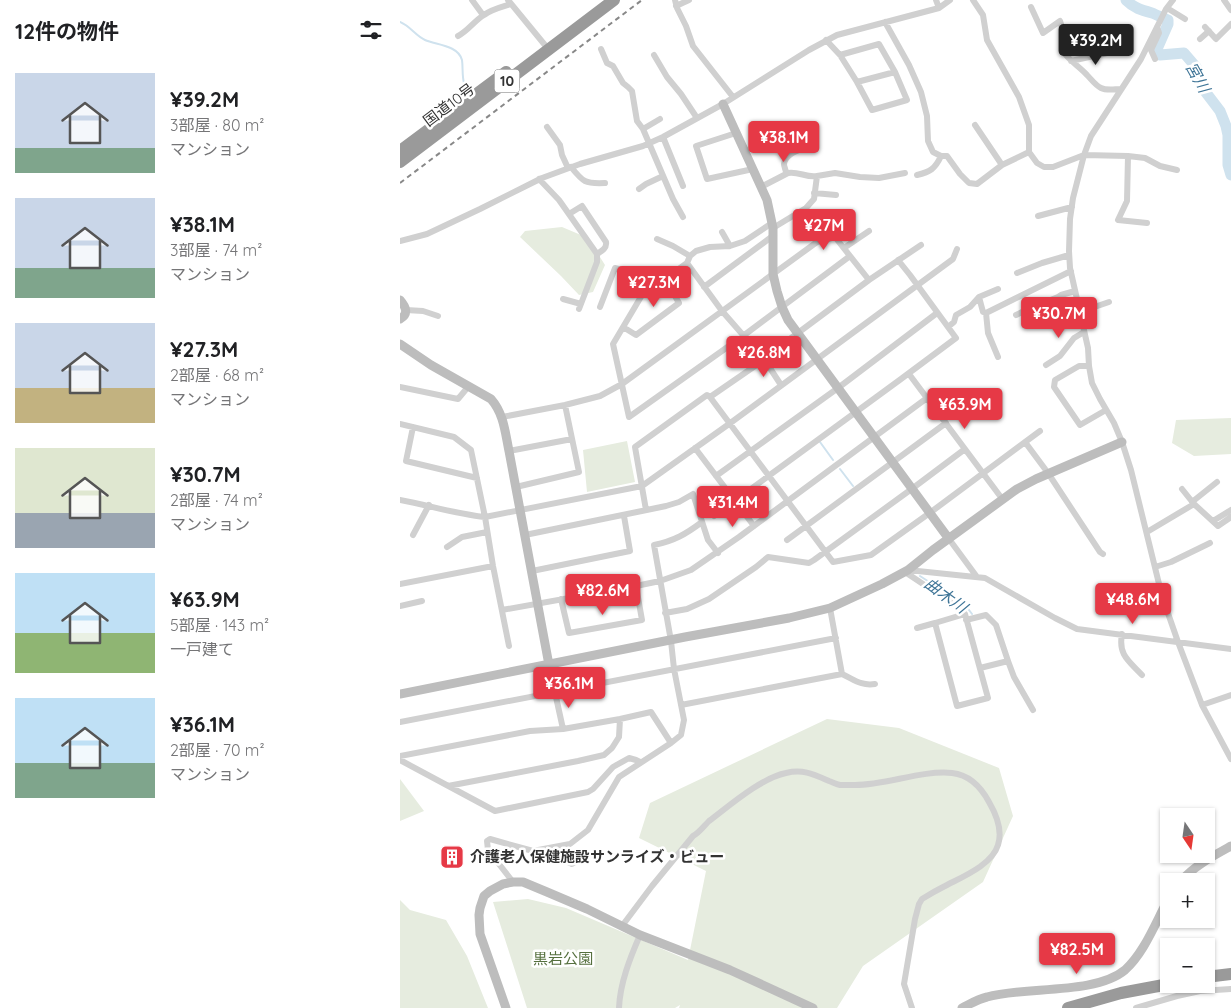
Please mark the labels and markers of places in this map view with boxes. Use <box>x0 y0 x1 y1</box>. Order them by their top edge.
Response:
pin: ¥39.2M <box>1055 23 1137 66</box>
pin: ¥38.1M <box>743 120 825 163</box>
pin: ¥27M <box>794 208 854 251</box>
pin: ¥27.3M <box>613 266 695 308</box>
pin: ¥30.7M <box>1018 296 1100 339</box>
pin: ¥26.8M <box>723 336 805 378</box>
pin: ¥63.9M <box>924 388 1006 430</box>
pin: ¥31.4M <box>692 486 774 528</box>
pin: ¥82.6M <box>562 574 644 616</box>
pin: ¥48.6M <box>1092 582 1174 625</box>
pin: ¥36.1M <box>528 666 610 709</box>
building icon: 介護老人保健施設サンライズ・ビュー <box>439 844 465 870</box>
place label: 介護老人保健施設サンライズ・ビュー <box>470 847 725 866</box>
pin: ¥82.5M <box>1036 932 1118 975</box>

